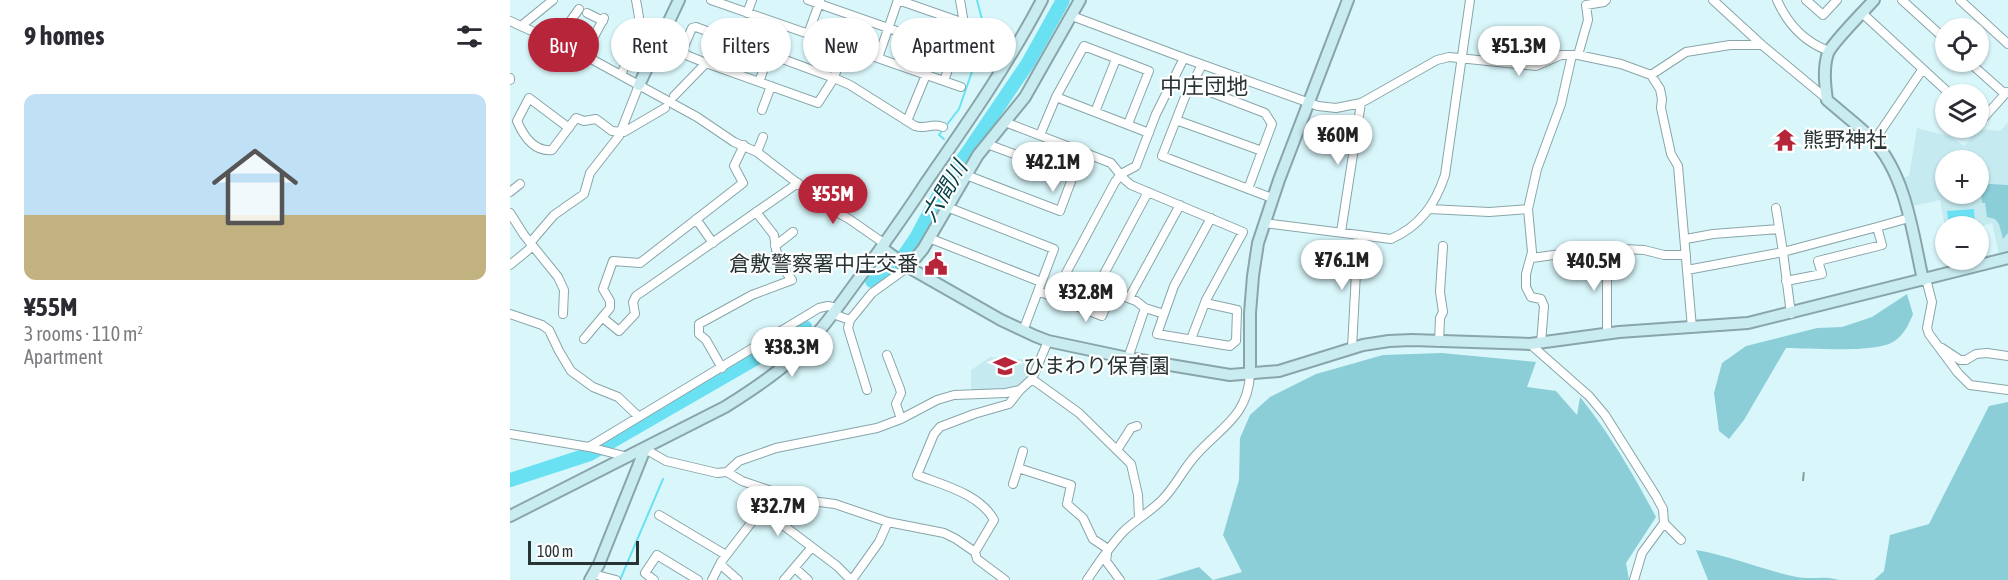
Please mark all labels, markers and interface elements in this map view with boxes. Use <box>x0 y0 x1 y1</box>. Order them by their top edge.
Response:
chip: Buy <box>528 18 599 72</box>
chip: Rent <box>611 18 689 72</box>
chip: Filters <box>701 18 791 72</box>
chip: New <box>803 18 879 72</box>
chip: Apartment <box>891 18 1016 72</box>
map controls <box>1935 18 1989 270</box>
button: locate <box>1935 18 1989 72</box>
icon: filters <box>453 20 486 53</box>
text: 9 homes <box>24 21 104 51</box>
pin: ¥51.3M <box>1470 26 1568 77</box>
text: ¥51.3M <box>1492 34 1546 57</box>
district label: 中庄団地 <box>1160 73 1248 99</box>
button: layers <box>1935 84 1989 138</box>
pin: ¥60M <box>1302 115 1374 166</box>
text: ¥60M <box>1317 123 1359 146</box>
temple icon: 熊野神社 <box>1772 127 1798 153</box>
place label: 熊野神社 <box>1803 127 1887 151</box>
icon: home <box>201 133 309 241</box>
pin: ¥42.1M <box>1004 142 1102 193</box>
text: ¥42.1M <box>1026 150 1080 173</box>
button: + <box>1935 150 1989 204</box>
water label: 六間川 <box>916 154 973 226</box>
pin: ¥55M <box>797 174 869 225</box>
text: ¥55M <box>812 182 854 205</box>
button: − <box>1935 216 1989 270</box>
pin: ¥76.1M <box>1293 240 1391 291</box>
pin: ¥40.5M <box>1545 241 1643 292</box>
text: ¥76.1M <box>1315 248 1369 271</box>
text: ¥40.5M <box>1567 249 1621 272</box>
place label: 倉敷警察署中庄交番 <box>729 251 918 275</box>
public building icon: 倉敷警察署中庄交番 <box>923 251 949 277</box>
pin: ¥32.8M <box>1037 272 1135 323</box>
text: ¥32.8M <box>1059 280 1113 303</box>
text: ¥55M <box>24 292 77 322</box>
text: 3 rooms · 110 m² <box>24 322 143 345</box>
pin: ¥38.3M <box>743 327 841 378</box>
text: ¥38.3M <box>765 335 819 358</box>
text: Apartment <box>24 345 103 368</box>
school or university icon: ひまわり保育園 <box>992 353 1018 379</box>
place label: ひまわり保育園 <box>1023 353 1170 377</box>
pin: ¥32.7M <box>729 486 827 537</box>
text: ¥32.7M <box>751 494 805 517</box>
scale bar <box>528 538 639 566</box>
text: 100 m <box>537 542 573 560</box>

